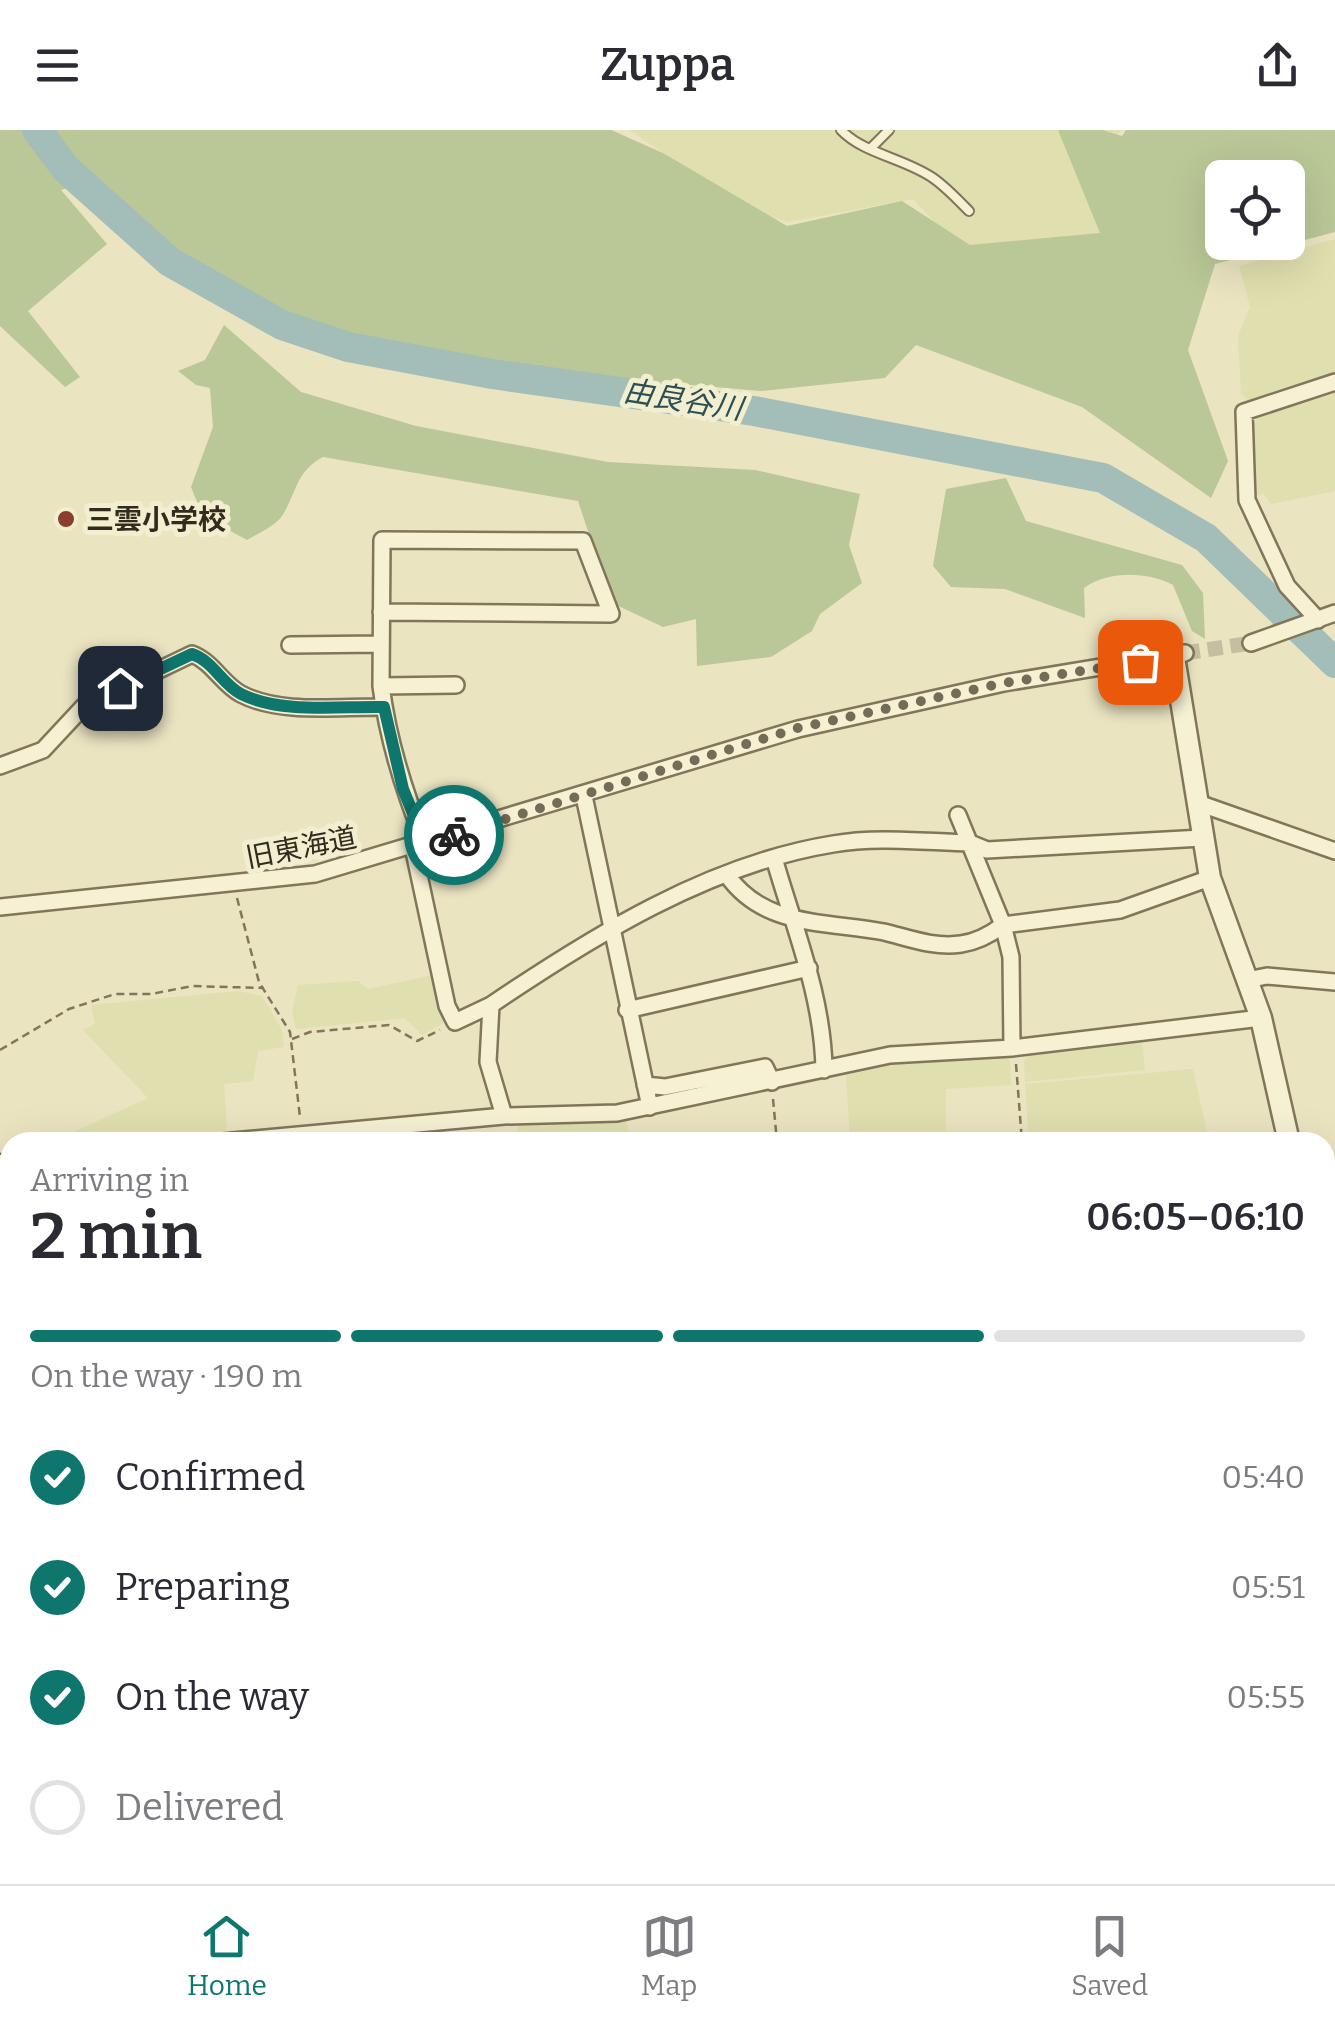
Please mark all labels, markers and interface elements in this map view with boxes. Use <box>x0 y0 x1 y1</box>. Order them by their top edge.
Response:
icon: menu <box>30 38 85 93</box>
text: Zuppa <box>600 38 735 92</box>
icon: share <box>1250 38 1305 93</box>
map controls <box>1205 160 1305 260</box>
button: locate <box>1205 160 1305 260</box>
water label: 由良谷川 <box>621 373 748 428</box>
place label: 三雲小学校 <box>86 503 226 536</box>
marker: 三雲小学校 <box>55 508 77 530</box>
pin <box>1098 620 1183 705</box>
icon: bag <box>1113 635 1168 690</box>
pin <box>78 646 163 731</box>
icon: home <box>93 661 148 716</box>
courier <box>404 785 504 885</box>
icon: bike <box>427 808 482 863</box>
street label: 旧東海道 <box>243 821 359 874</box>
text: Arriving in <box>30 1161 189 1199</box>
text: 06:05–06:10 <box>1086 1194 1305 1240</box>
text: 2 min <box>30 1197 202 1275</box>
text: On the way · 190 m <box>30 1357 302 1395</box>
icon: check <box>30 1450 85 1505</box>
text: Confirmed <box>115 1454 305 1500</box>
text: 05:40 <box>1221 1458 1305 1496</box>
icon: check <box>30 1560 85 1615</box>
text: Preparing <box>115 1564 290 1610</box>
text: 05:51 <box>1231 1568 1305 1606</box>
icon: check <box>30 1670 85 1725</box>
text: On the way <box>115 1674 309 1720</box>
text: 05:55 <box>1226 1678 1305 1716</box>
text: Delivered <box>115 1784 284 1830</box>
tab: Home <box>187 1909 267 2002</box>
tab: Map <box>641 1909 697 2002</box>
tab: Saved <box>1071 1909 1148 2002</box>

